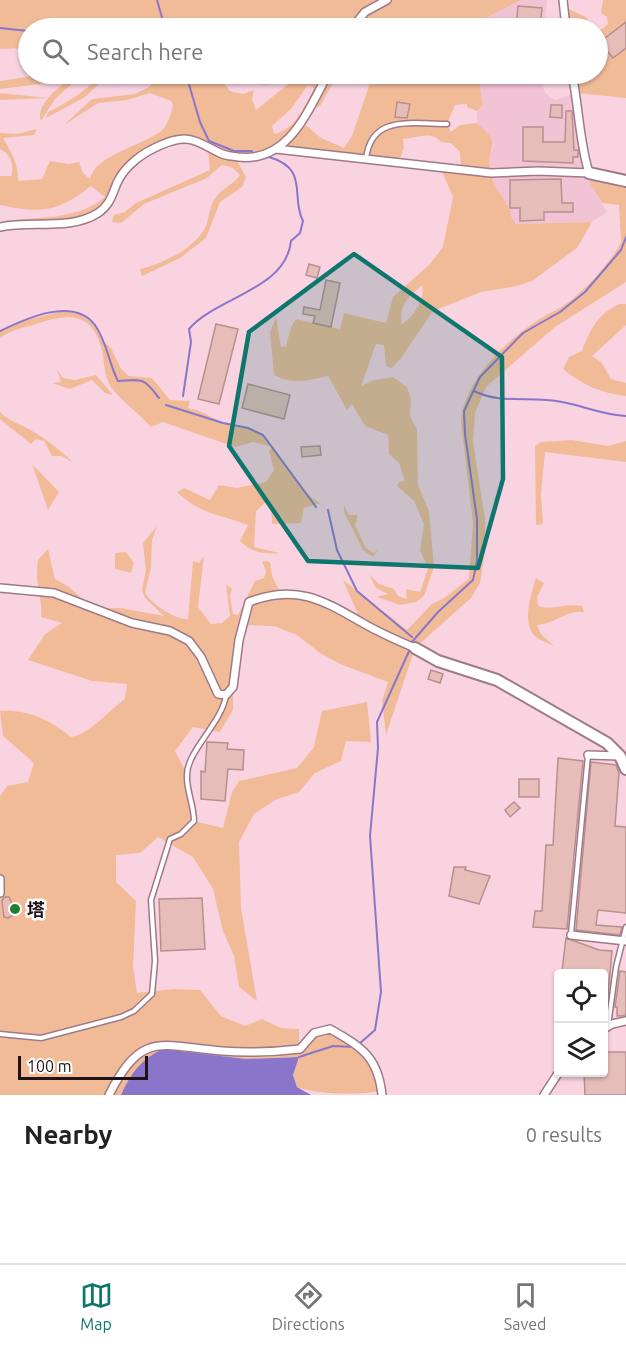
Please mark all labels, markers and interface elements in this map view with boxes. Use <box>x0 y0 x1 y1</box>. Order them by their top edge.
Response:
search box <box>18 18 608 84</box>
icon: search <box>39 35 72 68</box>
text: Search here <box>87 39 203 64</box>
place label: 塔 <box>27 899 45 919</box>
marker: 塔 <box>8 902 22 916</box>
map controls <box>554 969 608 1077</box>
button: locate <box>554 969 608 1023</box>
button: layers <box>554 1023 608 1077</box>
scale bar <box>18 1053 148 1080</box>
text: 100 m <box>27 1057 72 1075</box>
text: Nearby <box>24 1120 112 1149</box>
text: 0 results <box>526 1123 602 1146</box>
tab: Map <box>80 1279 113 1333</box>
tab: Directions <box>272 1279 345 1333</box>
tab: Saved <box>504 1279 546 1333</box>

